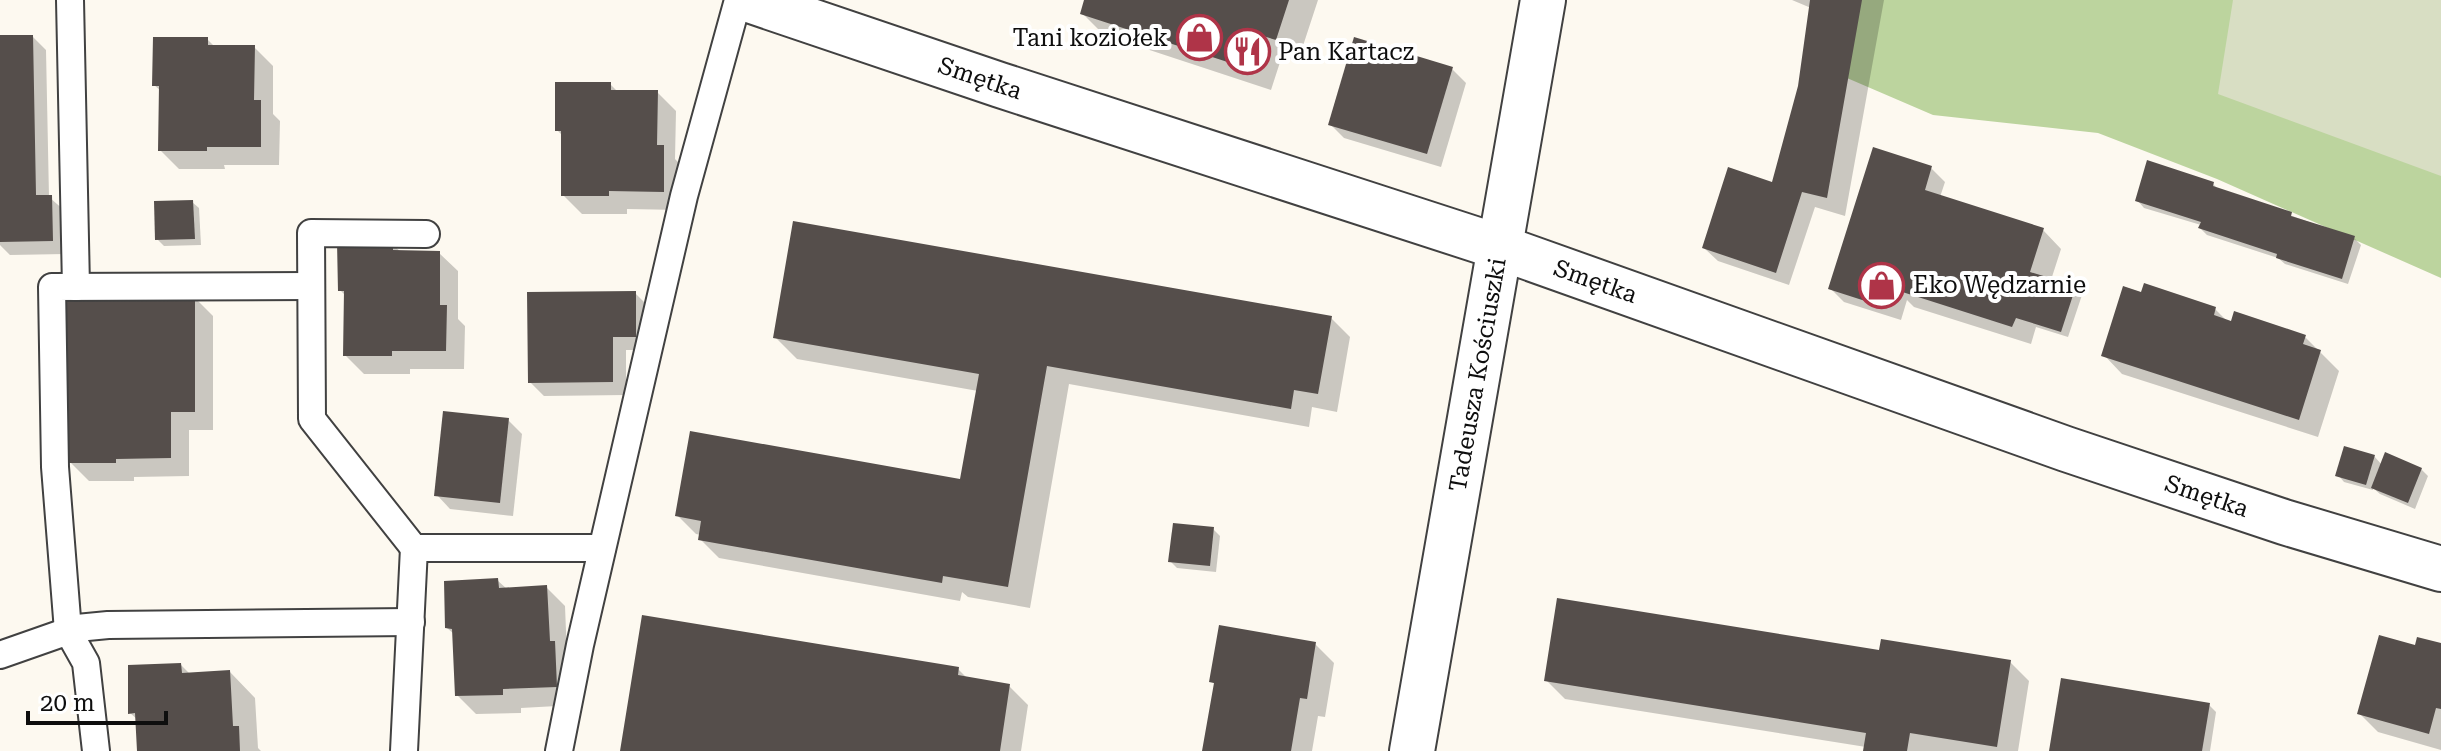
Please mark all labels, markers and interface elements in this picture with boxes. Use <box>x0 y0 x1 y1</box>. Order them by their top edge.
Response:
shop icon: Tani koziołek <box>1175 14 1223 62</box>
place label: Tani koziołek <box>1013 24 1168 52</box>
restaurant icon: Pan Kartacz <box>1223 28 1271 76</box>
place label: Pan Kartacz <box>1278 38 1414 66</box>
street label: Smętka <box>935 51 1025 105</box>
street label: Smętka <box>1550 254 1641 309</box>
street label: Tadeusza Kościuszki <box>1444 255 1512 494</box>
shop icon: Eko Wędzarnie <box>1858 261 1906 309</box>
place label: Eko Wędzarnie <box>1913 271 2086 299</box>
street label: Smętka <box>2161 469 2252 523</box>
scale bar <box>28 675 166 725</box>
text: 20 m <box>40 689 95 717</box>

